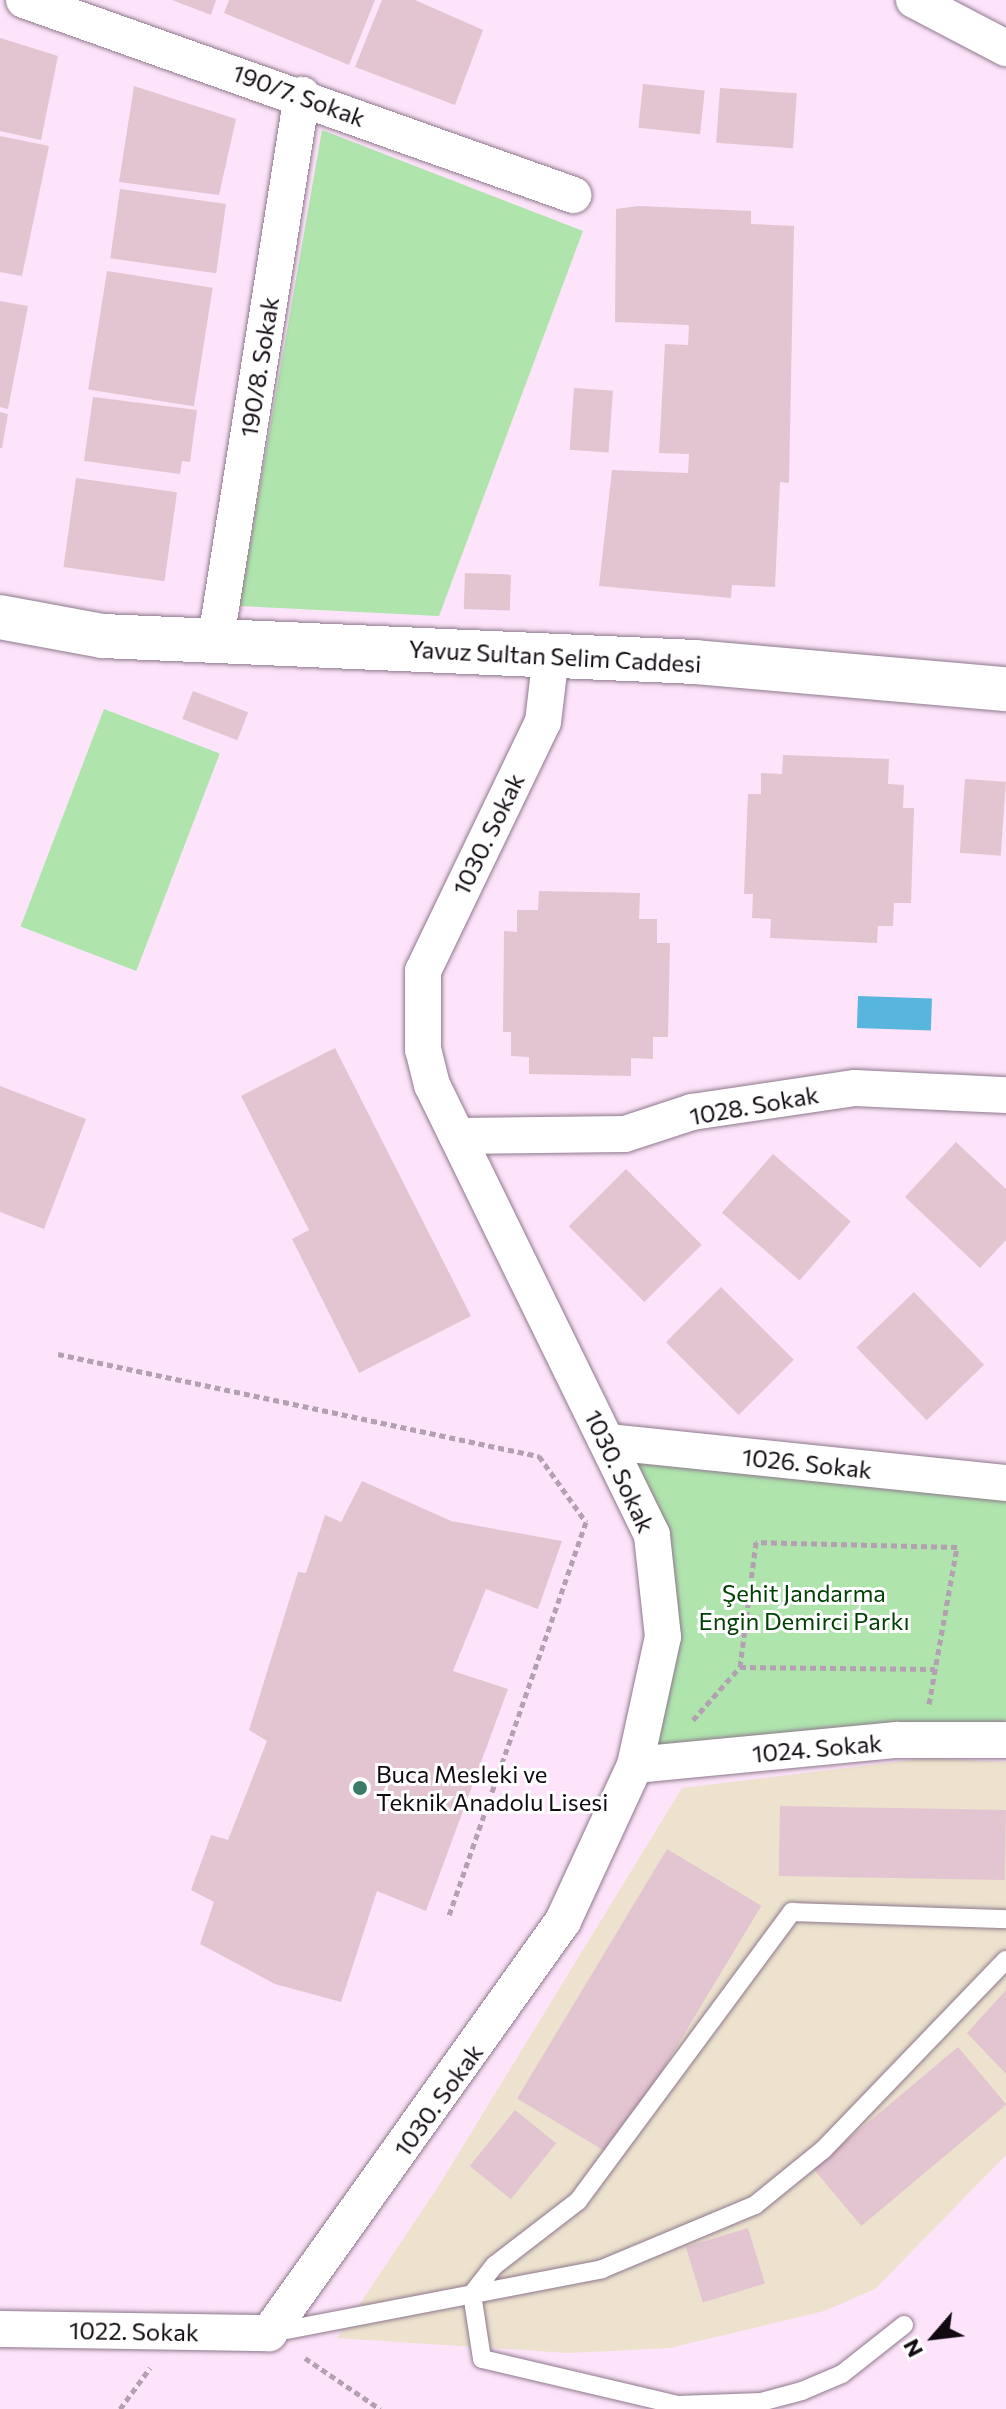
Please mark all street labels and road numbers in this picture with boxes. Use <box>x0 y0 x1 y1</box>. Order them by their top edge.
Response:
street label: 190/7. Sokak <box>229 58 369 132</box>
street label: 190/8. Sokak <box>234 295 284 439</box>
street label: Yavuz Sultan Selim Caddesi <box>408 634 702 678</box>
street label: 1030. Sokak <box>446 768 530 900</box>
street label: 1028. Sokak <box>687 1079 821 1131</box>
street label: 1030. Sokak <box>579 1405 661 1537</box>
street label: 1026. Sokak <box>741 1442 873 1484</box>
street label: 1024. Sokak <box>751 1728 883 1768</box>
street label: 1030. Sokak <box>388 2038 488 2162</box>
street label: 1022. Sokak <box>69 2315 199 2347</box>

